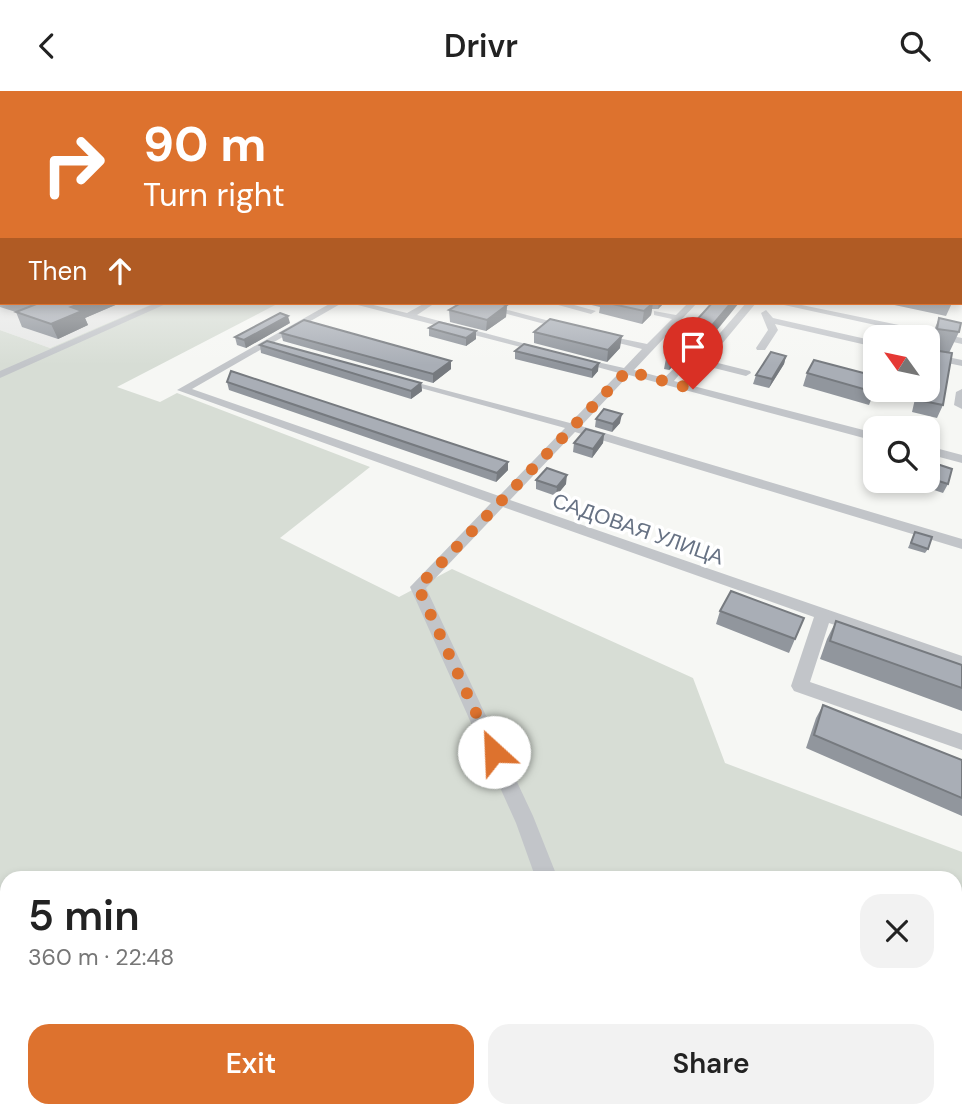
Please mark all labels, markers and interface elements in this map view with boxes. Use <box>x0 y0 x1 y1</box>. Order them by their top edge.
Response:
text: Drivr <box>444 25 518 67</box>
icon: back <box>28 27 66 65</box>
icon: search <box>896 27 934 65</box>
text: 90 m <box>143 112 266 176</box>
icon: right <box>28 119 119 210</box>
text: Turn right <box>143 174 285 216</box>
icon: ahead <box>101 252 139 290</box>
text: Then <box>28 254 87 288</box>
pin <box>663 317 723 389</box>
north arrow <box>863 325 940 403</box>
map controls <box>863 325 940 493</box>
icon: arrive <box>674 328 712 366</box>
button: search <box>863 416 940 493</box>
street label: САДОВАЯ УЛИЦА <box>549 487 727 571</box>
position arrow <box>457 715 531 789</box>
text: 5 min <box>28 888 140 943</box>
button: close <box>860 894 934 968</box>
text: 360 m · 22:48 <box>28 942 174 972</box>
button: Exit <box>28 1024 474 1104</box>
button: Share <box>488 1024 934 1104</box>

